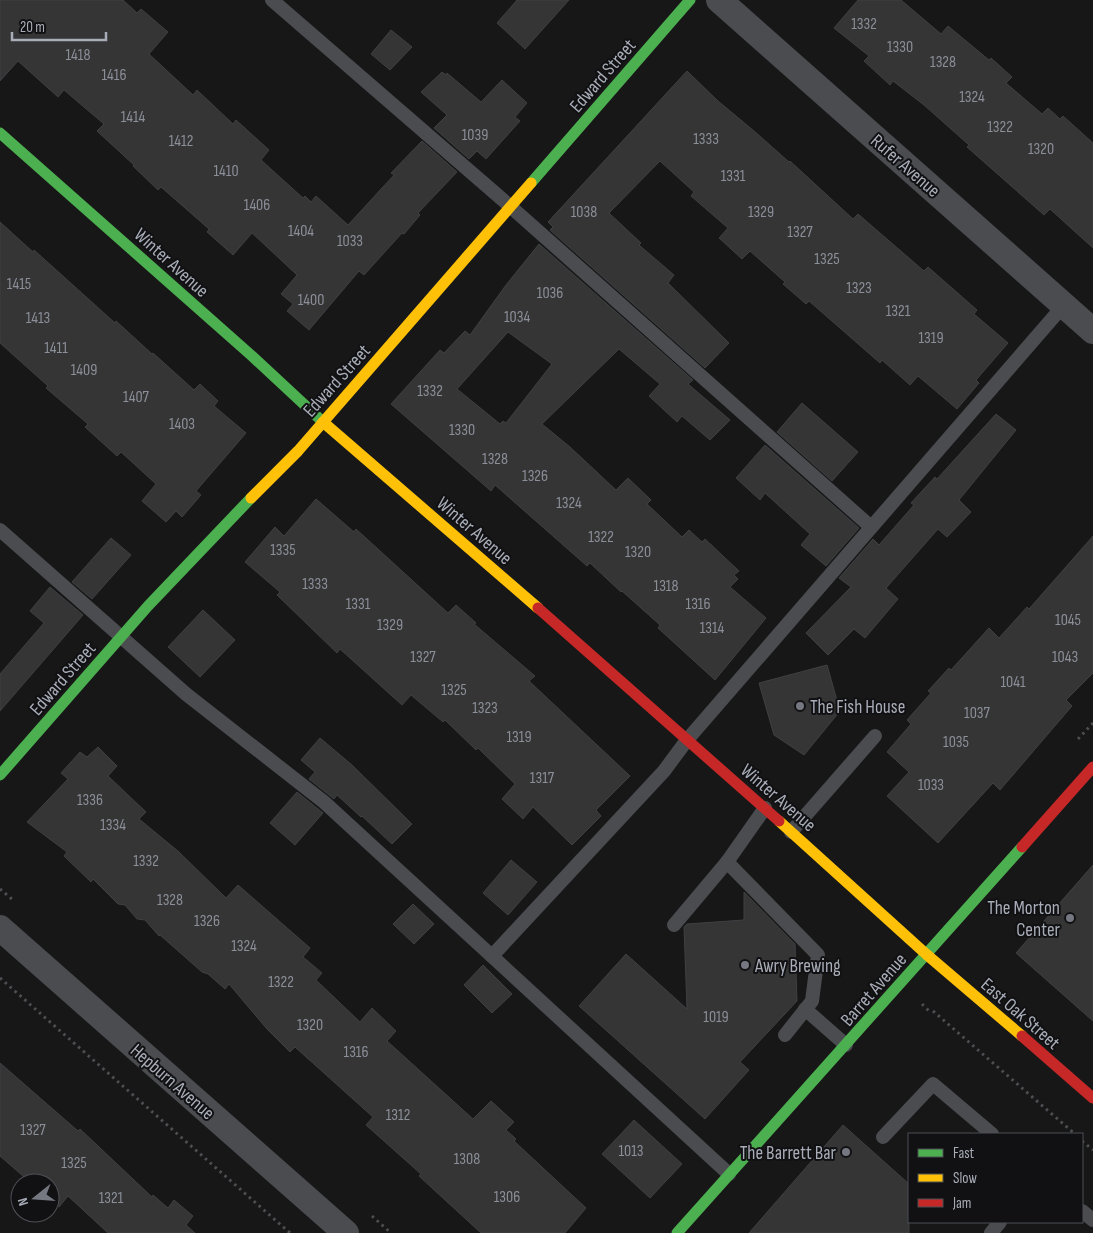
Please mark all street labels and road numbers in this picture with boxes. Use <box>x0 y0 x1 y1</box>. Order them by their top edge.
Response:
street label: Edward Street <box>565 34 641 117</box>
street label: Rufer Avenue <box>866 130 944 202</box>
street label: Winter Avenue <box>129 224 213 303</box>
street label: Edward Street <box>299 340 376 422</box>
street label: Winter Avenue <box>432 492 516 570</box>
street label: Edward Street <box>25 637 101 720</box>
street label: Winter Avenue <box>736 759 820 837</box>
street label: Barret Avenue <box>836 949 912 1031</box>
street label: East Oak Street <box>976 974 1064 1055</box>
street label: Hepburn Avenue <box>125 1039 219 1125</box>

